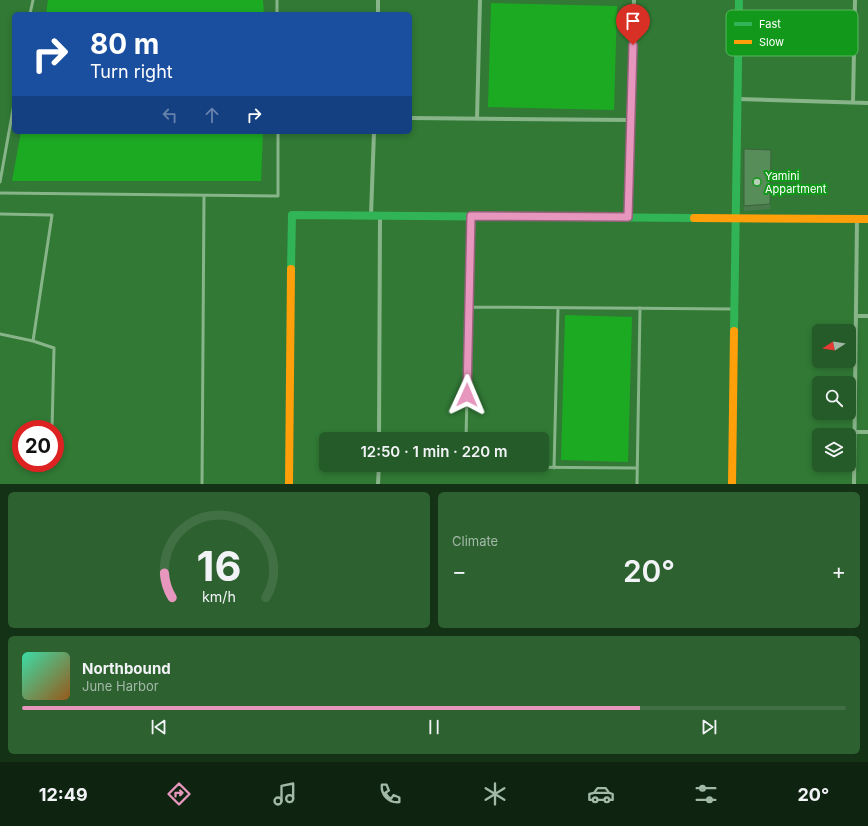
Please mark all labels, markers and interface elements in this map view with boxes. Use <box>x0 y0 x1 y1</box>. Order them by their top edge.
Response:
pin <box>616 4 650 45</box>
icon: arrive <box>622 10 644 32</box>
legend <box>726 10 858 56</box>
text: Fast <box>759 17 781 31</box>
text: 80 m <box>90 27 159 61</box>
icon: right <box>24 28 76 80</box>
text: Slow <box>759 35 784 49</box>
text: Turn right <box>90 61 173 82</box>
icon: left <box>159 104 181 126</box>
icon: ahead <box>201 104 223 126</box>
icon: right <box>243 104 265 126</box>
place label: Yamini Appartment <box>765 169 827 196</box>
marker: Yamini Appartment <box>752 177 762 187</box>
north arrow <box>812 324 856 368</box>
map controls <box>812 324 856 472</box>
position arrow <box>446 374 488 416</box>
button: search <box>812 376 856 420</box>
speed limit sign: 20 <box>12 420 64 472</box>
button: layers <box>812 428 856 472</box>
text: 12:50 · 1 min · 220 m <box>360 442 508 461</box>
text: Climate <box>452 533 498 549</box>
text: 16 <box>197 541 241 591</box>
text: 20° <box>623 553 675 589</box>
text: − <box>452 558 467 584</box>
text: + <box>831 558 846 584</box>
text: km/h <box>202 588 236 605</box>
text: Northbound <box>82 659 171 678</box>
text: June Harbor <box>82 678 159 694</box>
icon: previous <box>148 716 170 738</box>
icon: pause <box>423 716 445 738</box>
icon: next <box>698 716 720 738</box>
icon: directions <box>165 780 193 808</box>
icon: music <box>271 780 299 808</box>
icon: phone <box>376 780 404 808</box>
icon: climate <box>481 780 509 808</box>
icon: car <box>587 780 615 808</box>
icon: filters <box>692 780 720 808</box>
text: 12:49 <box>39 784 88 805</box>
text: 20° <box>798 784 829 805</box>

